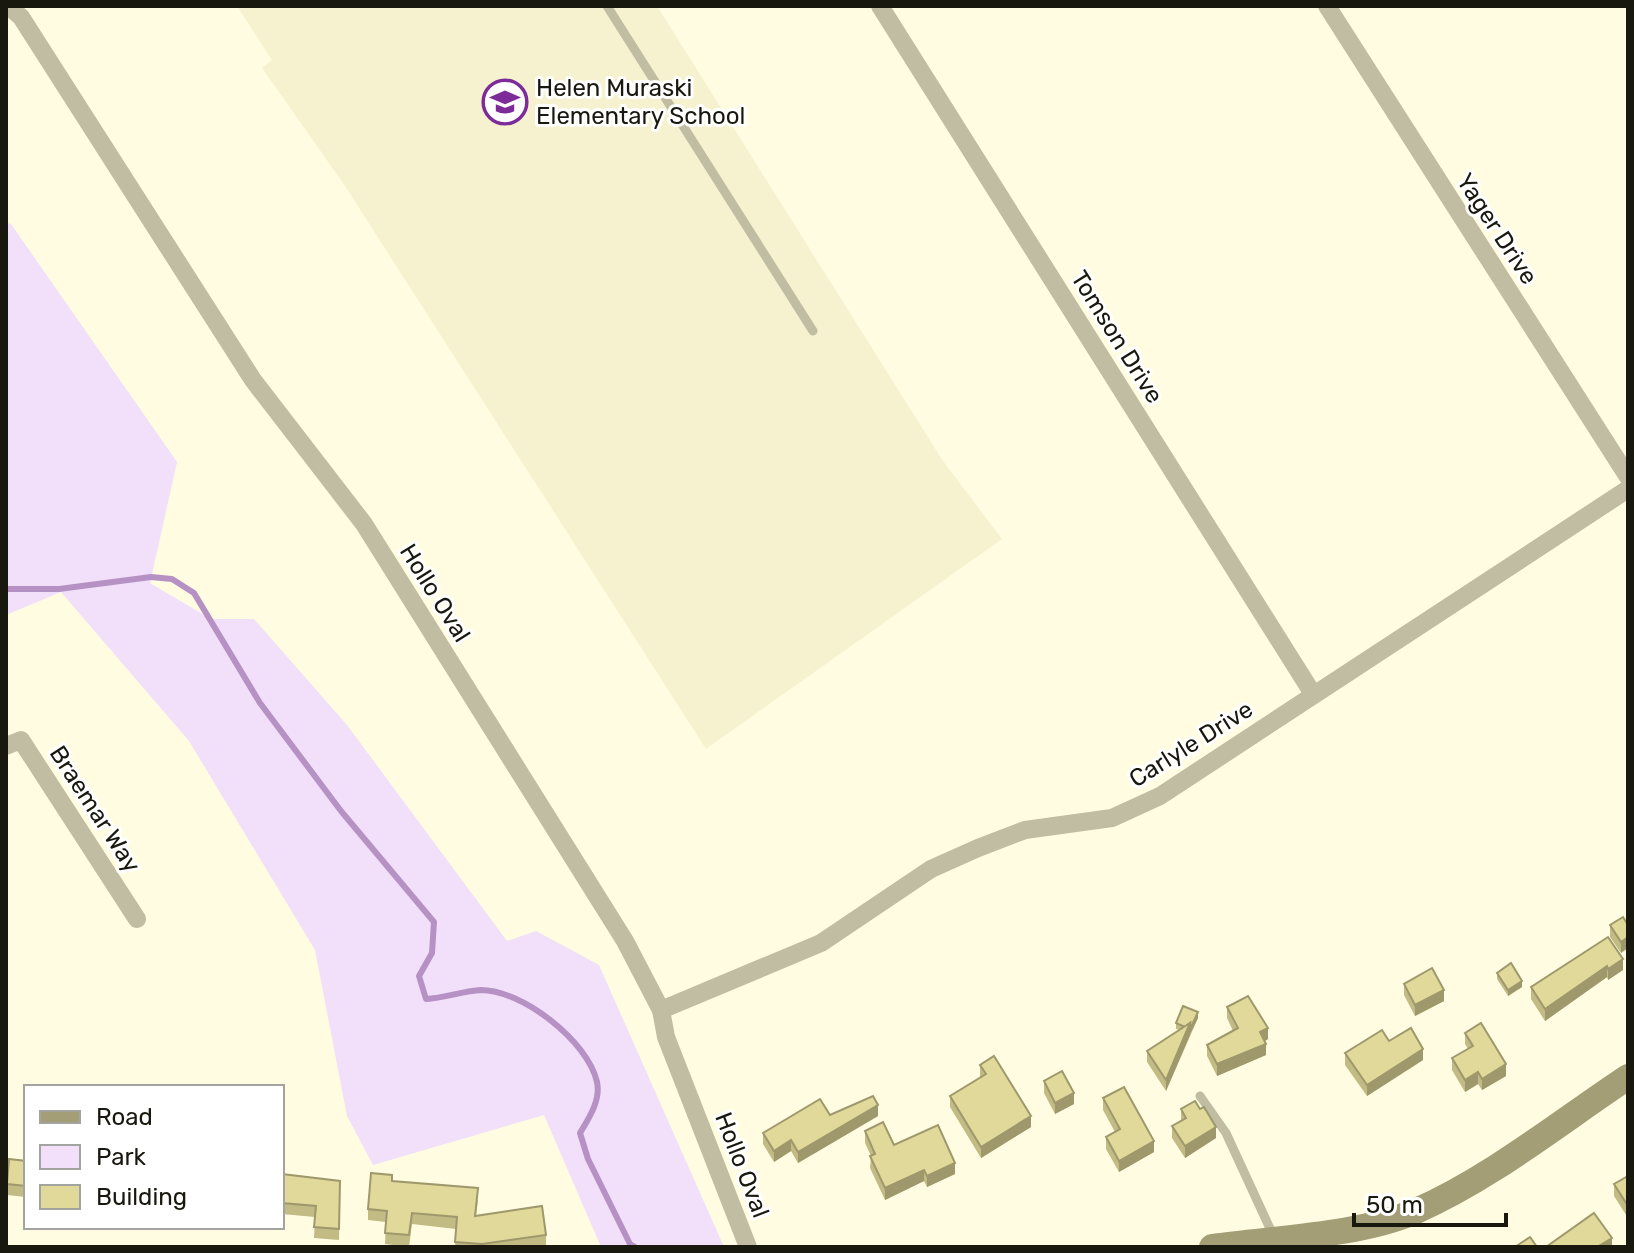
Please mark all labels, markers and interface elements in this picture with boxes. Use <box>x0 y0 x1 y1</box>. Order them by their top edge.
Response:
place label: Helen Muraski Elementary School <box>536 74 745 130</box>
school or university icon: Helen Muraski Elementary School <box>481 78 529 126</box>
street label: Yager Drive <box>1451 168 1543 290</box>
street label: Tomson Drive <box>1065 266 1169 408</box>
street label: Hollo Oval <box>394 539 476 647</box>
street label: Carlyle Drive <box>1124 695 1258 793</box>
street label: Braemar Way <box>44 740 146 878</box>
legend <box>24 1085 284 1229</box>
text: Road <box>96 1103 153 1131</box>
street label: Hollo Oval <box>709 1108 775 1222</box>
text: Park <box>96 1143 147 1171</box>
scale bar <box>1354 1177 1506 1227</box>
text: Building <box>96 1183 187 1211</box>
text: 50 m <box>1366 1191 1423 1219</box>

